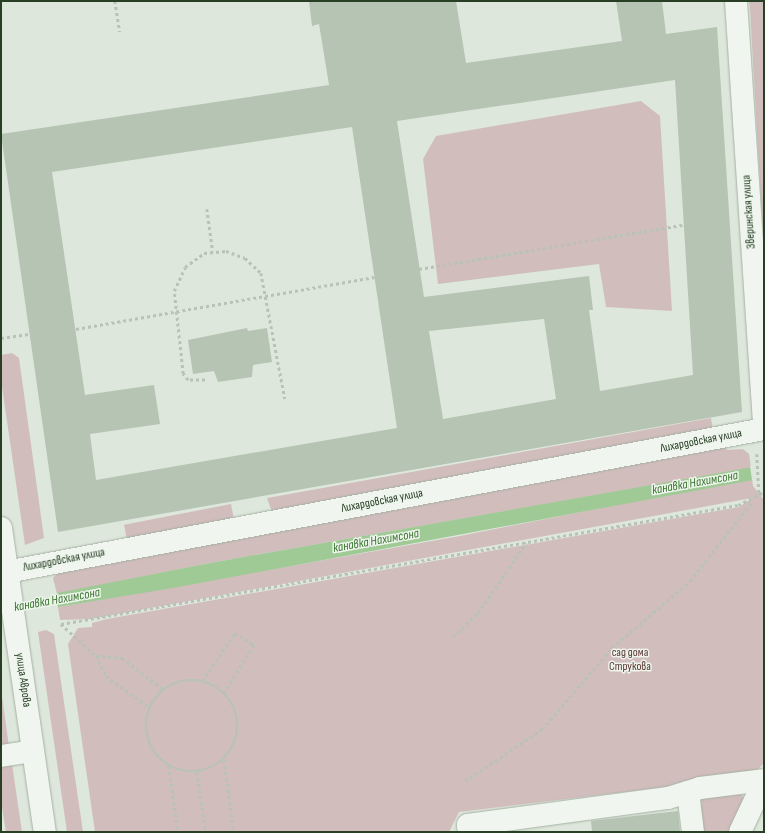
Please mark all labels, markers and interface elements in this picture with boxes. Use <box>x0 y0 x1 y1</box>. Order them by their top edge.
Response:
street label: Зверинская улица <box>739 175 759 249</box>
street label: Лихардовская улица <box>659 426 743 456</box>
water label: канавка Нахимсона <box>651 468 739 498</box>
street label: Лихардовская улица <box>340 486 424 516</box>
water label: канавка Нахимсона <box>332 526 420 556</box>
street label: Лихардовская улица <box>22 545 106 575</box>
water label: канавка Нахимсона <box>13 585 101 615</box>
park label: сад дома Струкова <box>609 646 651 674</box>
street label: улица Аврова <box>12 652 34 708</box>

